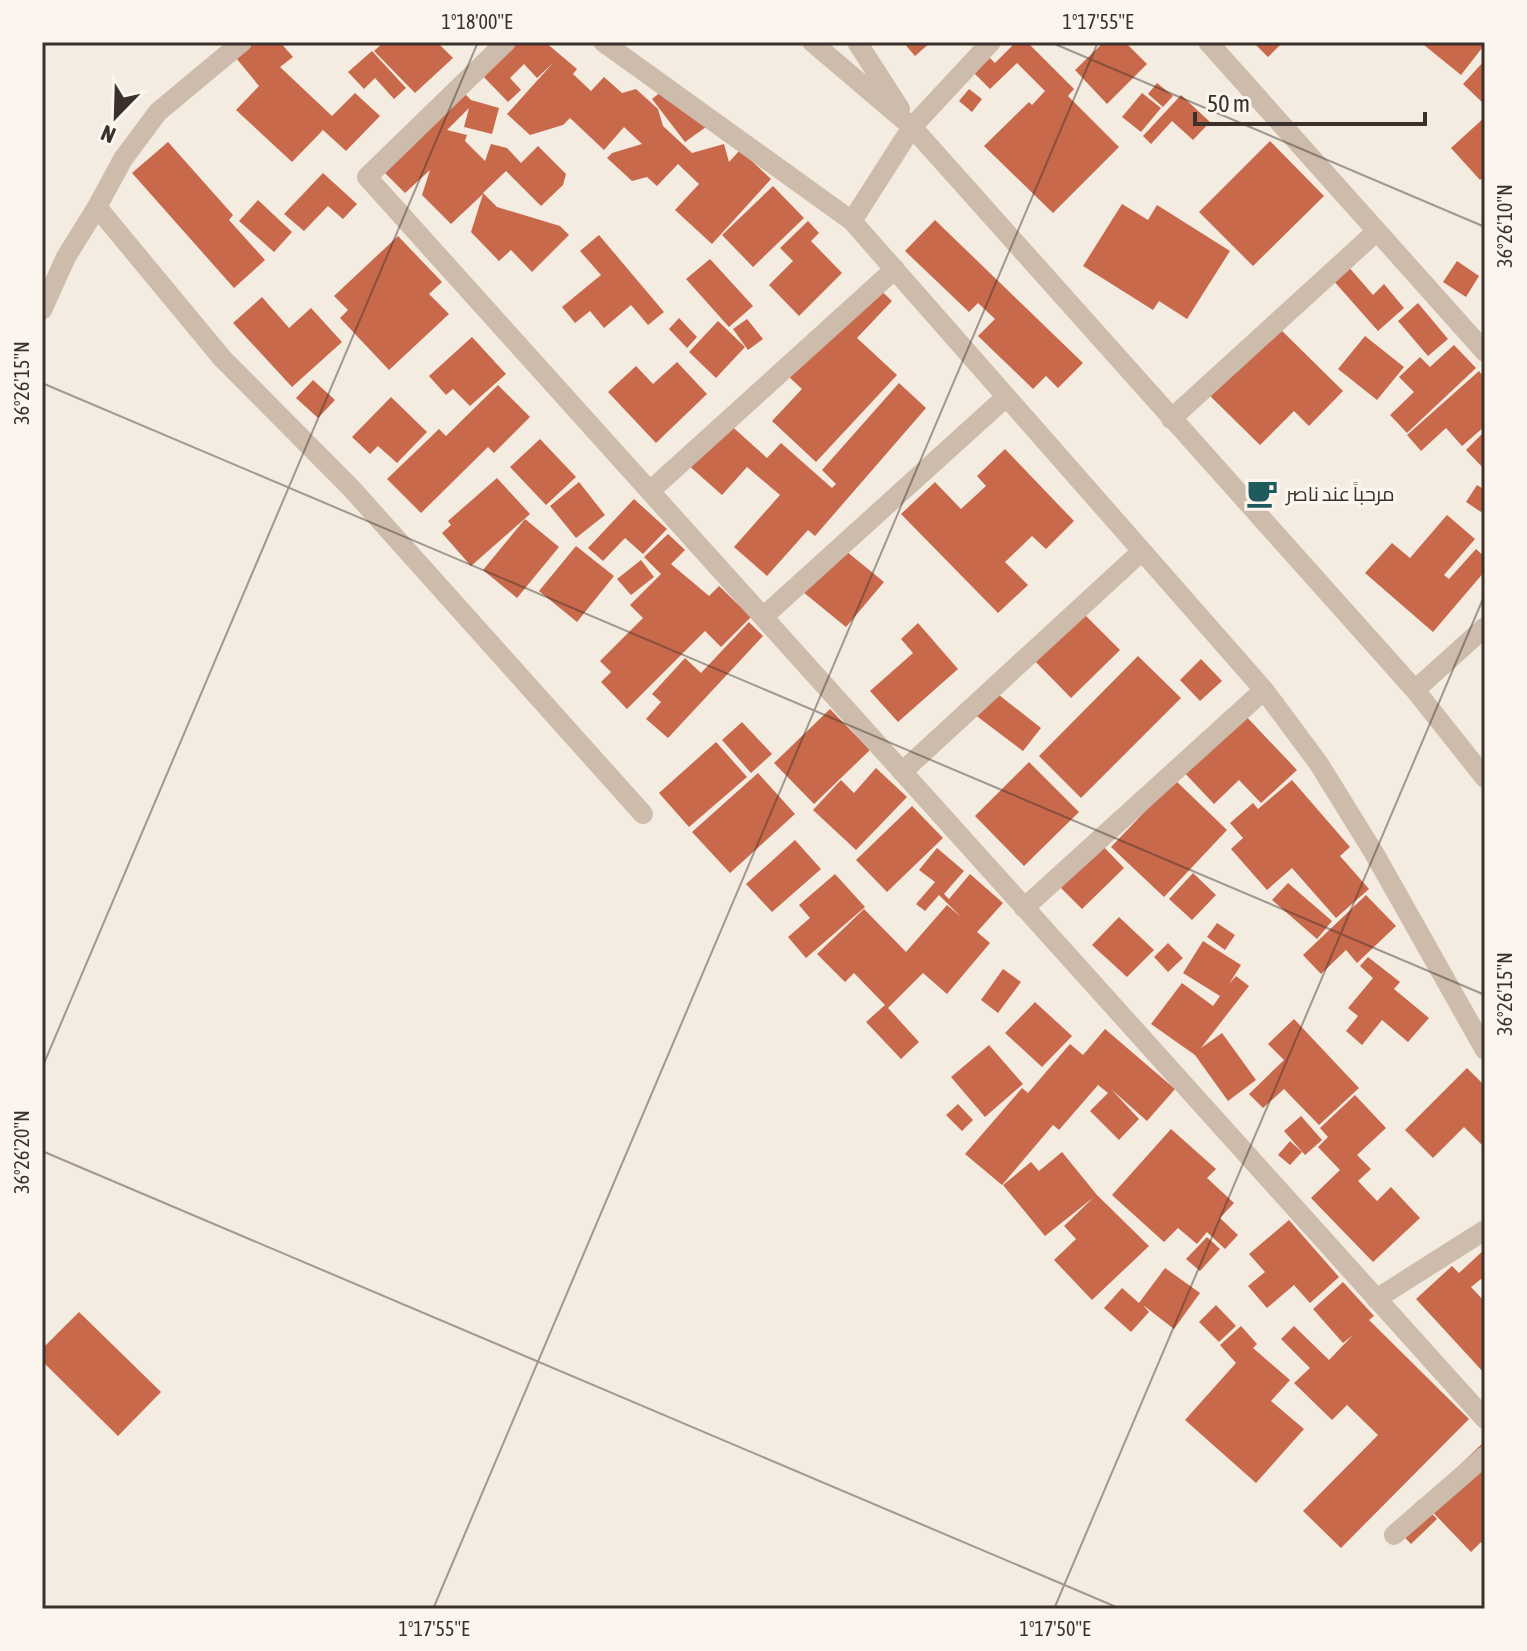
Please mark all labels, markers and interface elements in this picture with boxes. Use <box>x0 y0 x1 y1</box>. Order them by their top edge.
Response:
text: 1°18'00"E <box>442 10 513 33</box>
text: 1°17'55"E <box>1063 10 1134 33</box>
north arrow <box>76 76 156 156</box>
scale bar <box>1195 76 1425 126</box>
text: 50 m <box>1207 90 1250 117</box>
text: N <box>97 120 119 149</box>
text: 36°26'10"N <box>1493 184 1516 268</box>
text: 36°26'15"N <box>10 341 33 425</box>
cafe icon: مرحباً عند ناصر <box>1245 476 1279 510</box>
place label: مرحباً عند ناصر <box>1285 482 1395 506</box>
text: 36°26'15"N <box>1493 952 1516 1036</box>
text: 36°26'20"N <box>10 1110 33 1194</box>
text: 1°17'55"E <box>399 1617 470 1640</box>
text: 1°17'50"E <box>1020 1617 1091 1640</box>

